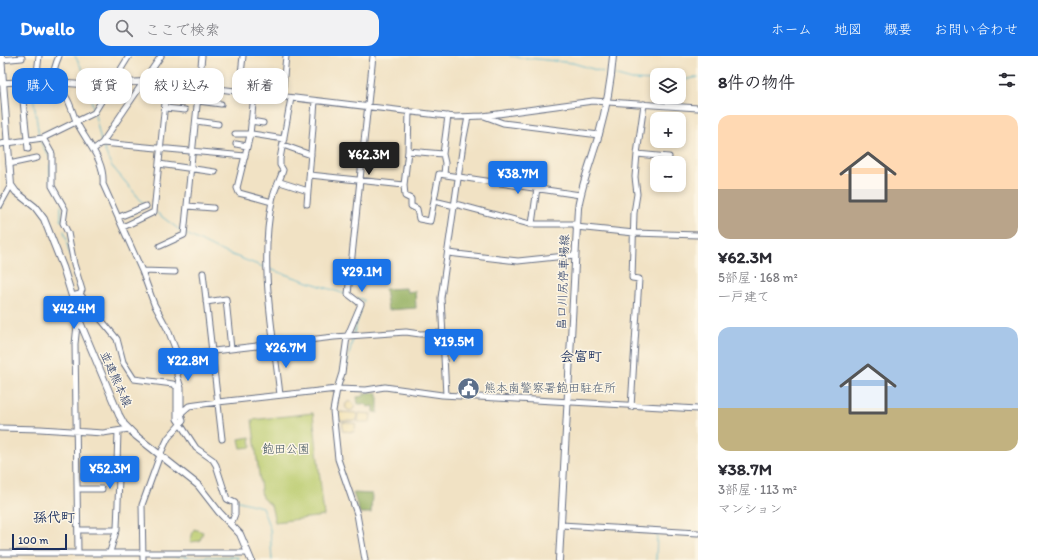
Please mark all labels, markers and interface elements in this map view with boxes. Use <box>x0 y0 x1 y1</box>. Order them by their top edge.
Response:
search box <box>99 10 379 46</box>
text: Dwello <box>20 17 75 40</box>
icon: search <box>113 17 135 39</box>
text: ここで検索 <box>145 21 220 39</box>
text: ホーム <box>771 21 812 38</box>
text: 地図 <box>834 21 862 38</box>
text: 概要 <box>884 21 912 38</box>
text: お問い合わせ <box>934 21 1018 38</box>
chip: 購入 <box>12 68 68 104</box>
chip: 賃貸 <box>76 68 132 104</box>
chip: 絞り込み <box>140 68 224 104</box>
chip: 新着 <box>232 68 288 104</box>
map controls <box>650 68 686 192</box>
button: layers <box>650 68 686 104</box>
icon: filters <box>996 69 1018 91</box>
text: 8件の物件 <box>718 72 795 92</box>
button: + <box>650 112 686 148</box>
icon: home <box>832 141 904 213</box>
pin: ¥62.3M <box>336 142 402 176</box>
text: ¥62.3M <box>348 147 390 162</box>
button: − <box>650 156 686 192</box>
pin: ¥38.7M <box>485 161 551 195</box>
text: ¥38.7M <box>497 166 539 181</box>
street label: 畠口川尻停車場線 <box>554 234 572 330</box>
text: ¥62.3M <box>718 247 772 267</box>
pin: ¥29.1M <box>329 259 395 293</box>
text: ¥29.1M <box>342 264 382 279</box>
text: 5部屋 · 168 m² <box>718 270 798 285</box>
text: 一戸建て <box>718 289 770 304</box>
pin: ¥42.4M <box>41 296 107 330</box>
text: ¥42.4M <box>52 301 96 316</box>
pin: ¥19.5M <box>421 329 487 363</box>
text: ¥19.5M <box>434 334 474 349</box>
pin: ¥26.7M <box>253 335 319 369</box>
text: ¥26.7M <box>266 340 306 355</box>
pin: ¥22.8M <box>155 348 221 382</box>
district label: 会富町 <box>560 348 602 365</box>
street label: 並建熊本線 <box>97 349 135 409</box>
text: ¥22.8M <box>167 353 209 368</box>
icon: home <box>832 353 904 425</box>
public building icon: 熊本南警察署飽田駐在所 <box>456 375 482 401</box>
place label: 熊本南警察署飽田駐在所 <box>484 381 616 395</box>
park label: 飽田公園 <box>262 442 310 456</box>
pin: ¥52.3M <box>77 456 143 490</box>
text: ¥38.7M <box>718 459 772 479</box>
text: ¥52.3M <box>89 461 131 476</box>
text: 3部屋 · 113 m² <box>718 482 797 497</box>
text: マンション <box>718 501 782 516</box>
district label: 孫代町 <box>33 509 75 526</box>
scale bar <box>12 532 67 551</box>
text: 100 m <box>18 534 48 547</box>

